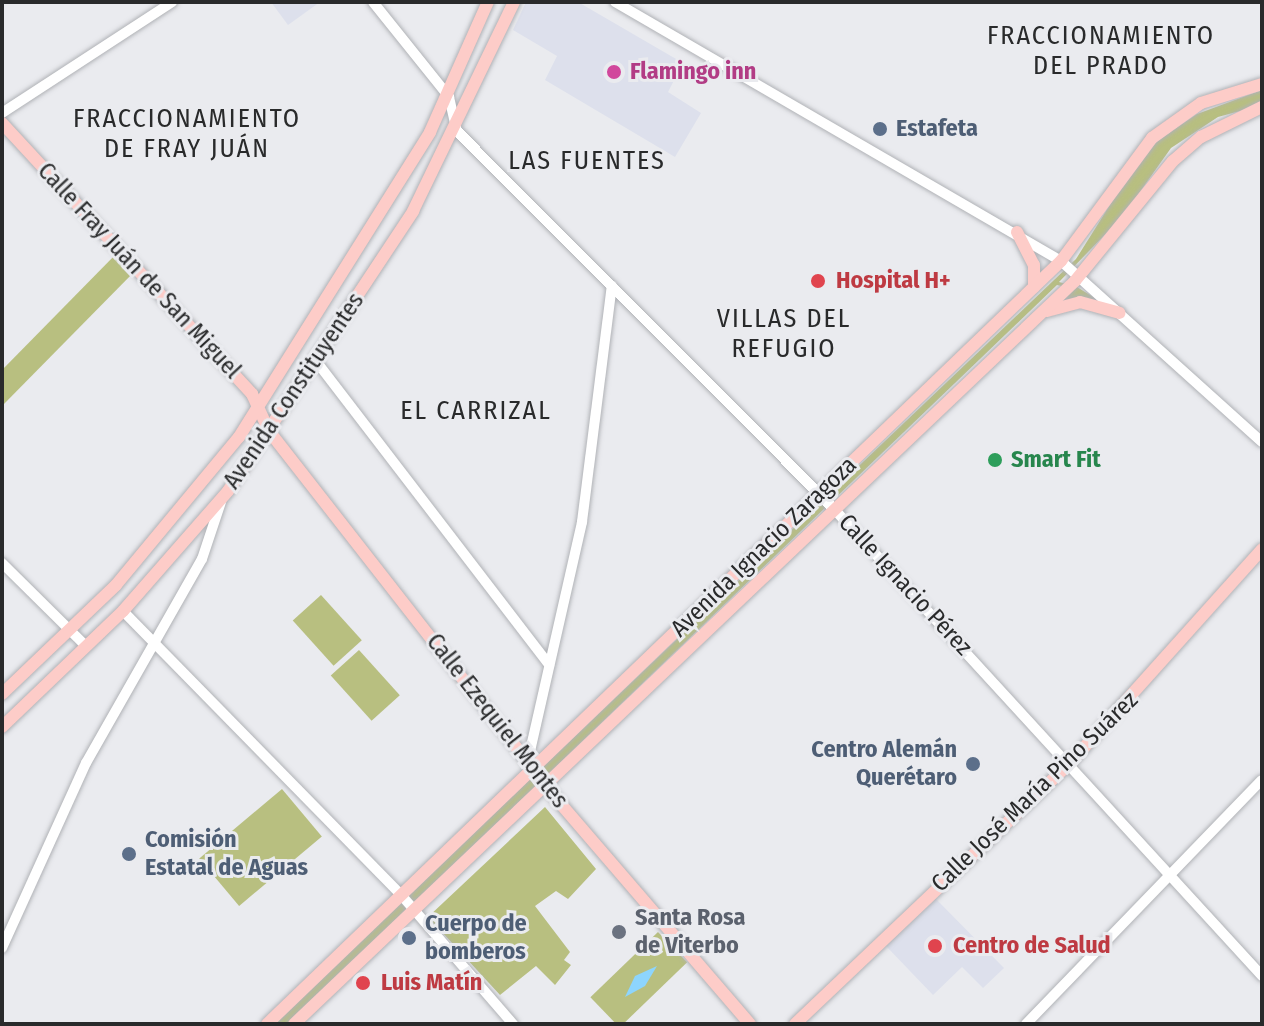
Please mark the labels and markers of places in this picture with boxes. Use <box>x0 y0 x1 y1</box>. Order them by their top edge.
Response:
place label: Flamingo inn <box>630 58 756 86</box>
marker: Flamingo inn <box>605 63 623 81</box>
place label: Estafeta <box>896 115 978 143</box>
marker: Estafeta <box>871 120 889 138</box>
place label: Hospital H+ <box>836 267 951 295</box>
marker: Hospital H+ <box>807 270 829 292</box>
place label: Smart Fit <box>1011 446 1101 474</box>
marker: Smart Fit <box>986 451 1004 469</box>
place label: Centro Alemán Querétaro <box>811 736 957 792</box>
marker: Centro Alemán Querétaro <box>964 755 982 773</box>
place label: Comisión Estatal de Aguas <box>145 826 308 882</box>
marker: Comisión Estatal de Aguas <box>120 845 138 863</box>
place label: Santa Rosa de Viterbo <box>635 904 745 960</box>
place label: Cuerpo de bomberos <box>425 910 527 966</box>
marker: Santa Rosa de Viterbo <box>610 923 628 941</box>
marker: Cuerpo de bomberos <box>400 929 418 947</box>
place label: Centro de Salud <box>953 932 1111 960</box>
marker: Centro de Salud <box>924 935 946 957</box>
place label: Luis Matín <box>381 969 482 997</box>
marker: Luis Matín <box>352 972 374 994</box>

